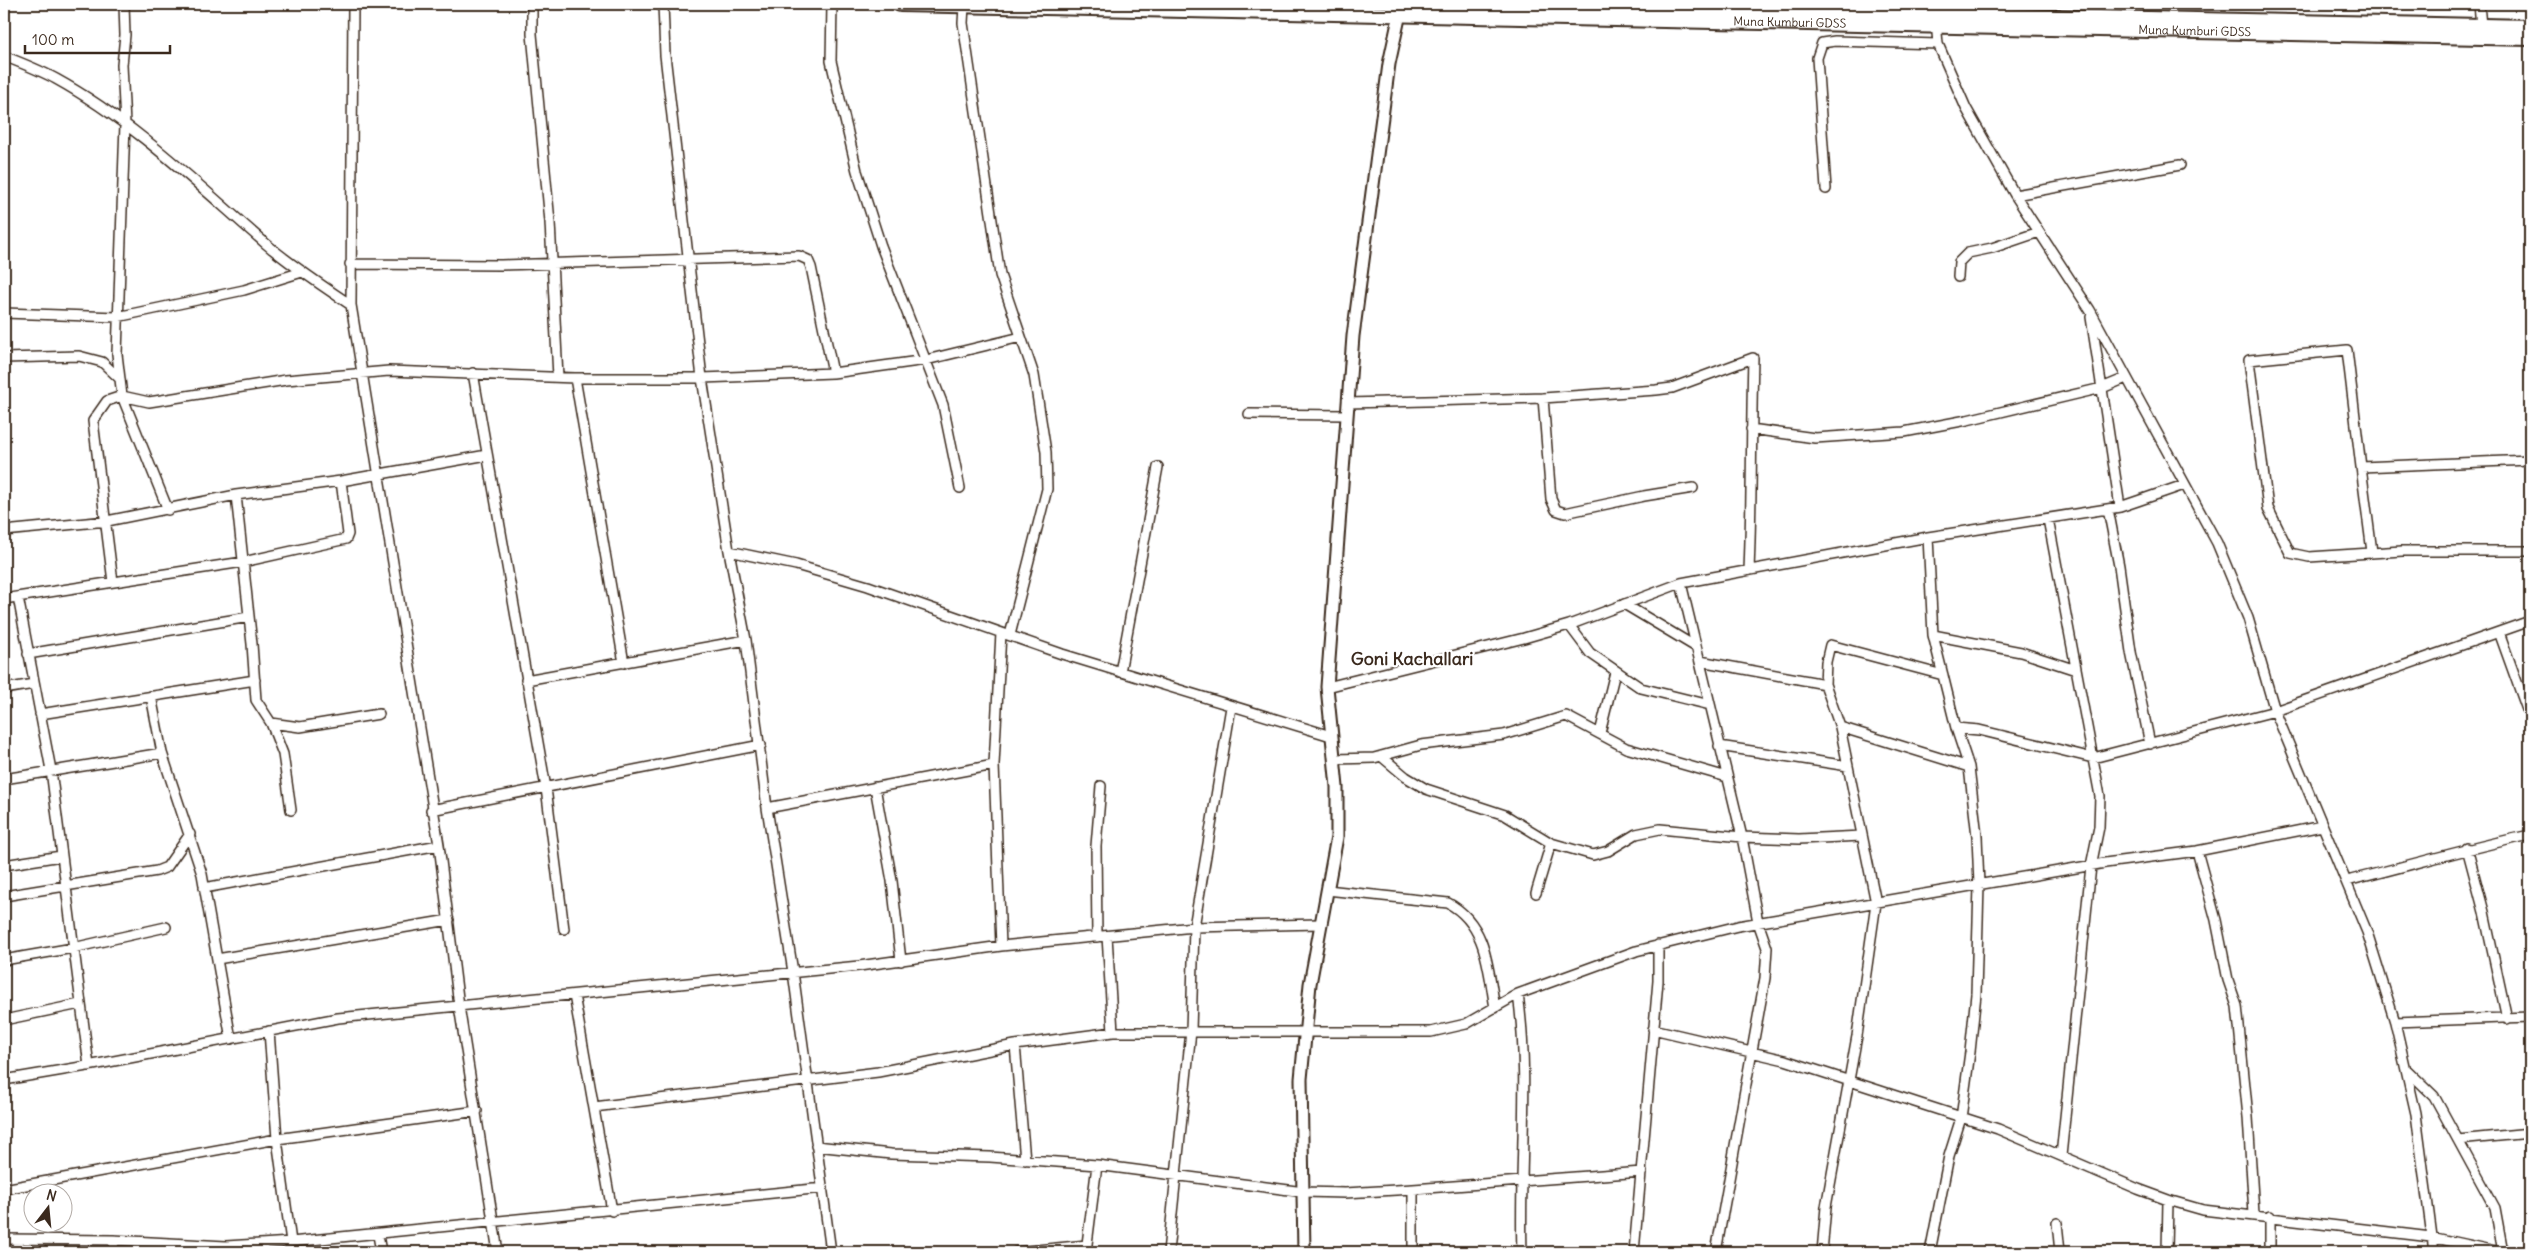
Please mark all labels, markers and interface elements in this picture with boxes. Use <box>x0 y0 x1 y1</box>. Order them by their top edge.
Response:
street label: Muna Kumburi GDSS <box>1733 13 1847 31</box>
scale bar <box>25 22 170 54</box>
street label: Muna Kumburi GDSS <box>2138 22 2252 39</box>
text: 100 m <box>32 30 74 49</box>
district label: Goni Kachallari <box>1351 647 1473 670</box>
north arrow <box>22 1184 72 1234</box>
text: N <box>44 1186 59 1205</box>

